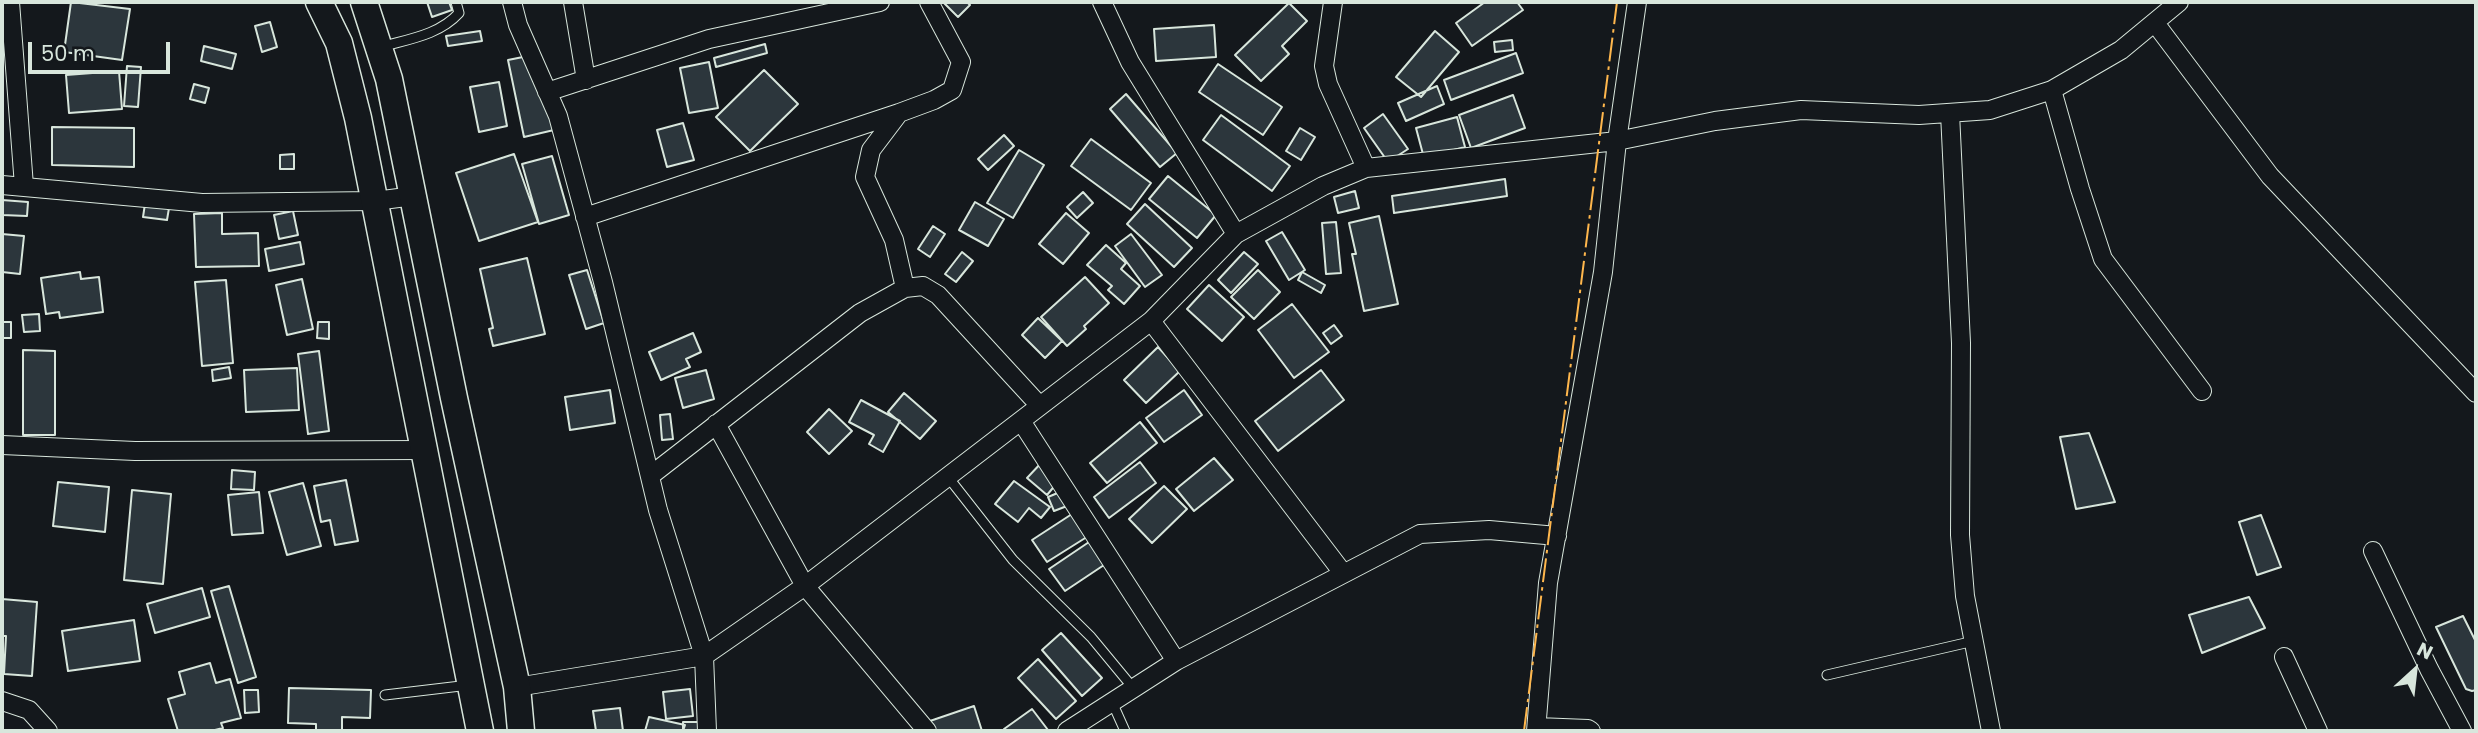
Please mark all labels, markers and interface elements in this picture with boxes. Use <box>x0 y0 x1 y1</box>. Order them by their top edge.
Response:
scale bar <box>32 28 173 72</box>
text: 50 m <box>41 39 95 68</box>
north arrow <box>2380 635 2450 705</box>
text: N <box>2412 636 2437 666</box>

